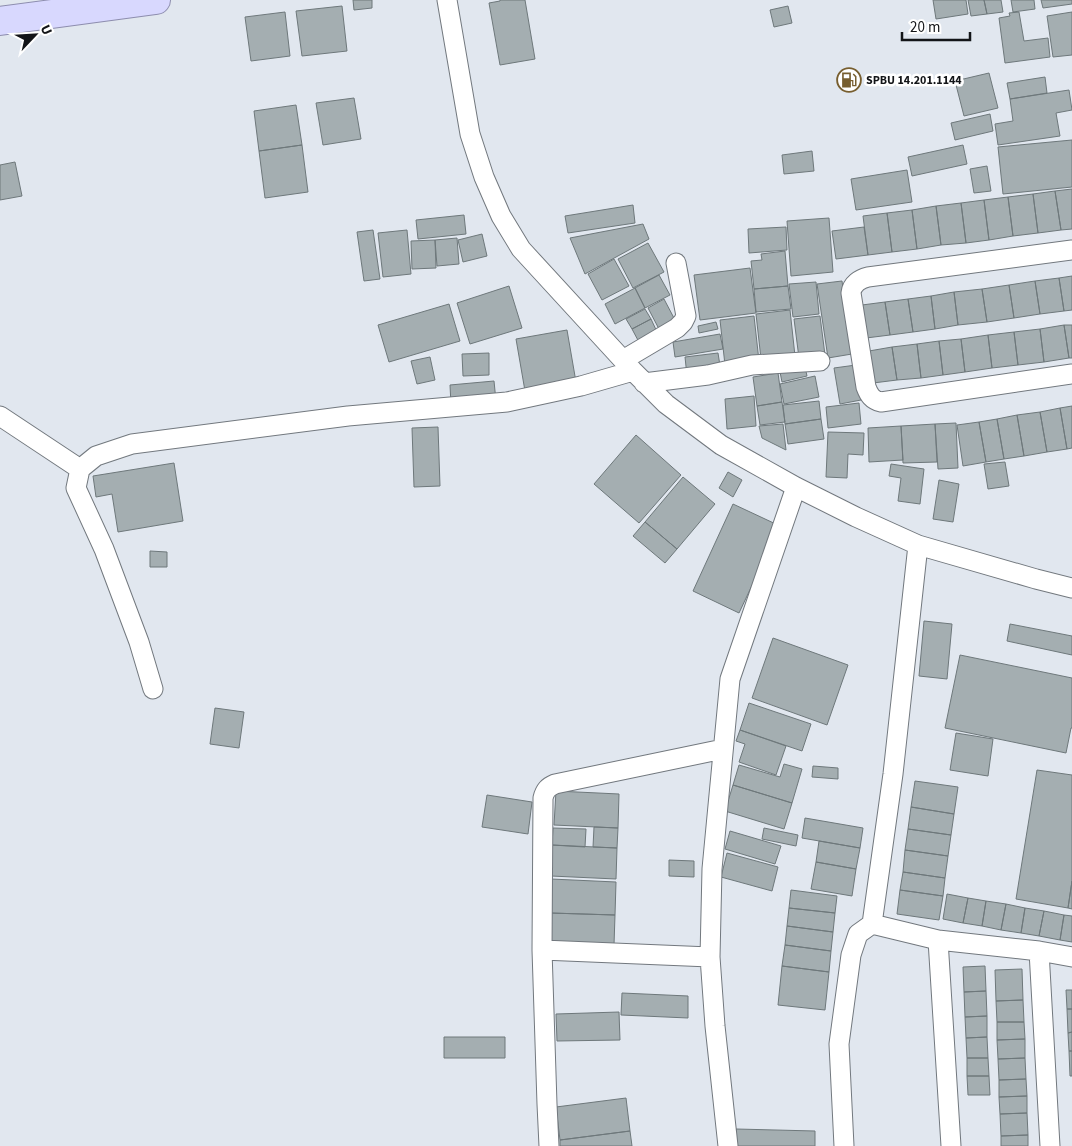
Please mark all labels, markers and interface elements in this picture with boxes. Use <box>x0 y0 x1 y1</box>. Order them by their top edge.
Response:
north arrow <box>10 10 60 60</box>
scale bar <box>902 10 970 42</box>
text: 20 m <box>910 17 940 38</box>
text: U <box>35 21 57 38</box>
fuel station icon: SPBU 14.201.1144 <box>836 67 862 93</box>
place label: SPBU 14.201.1144 <box>866 72 962 89</box>

